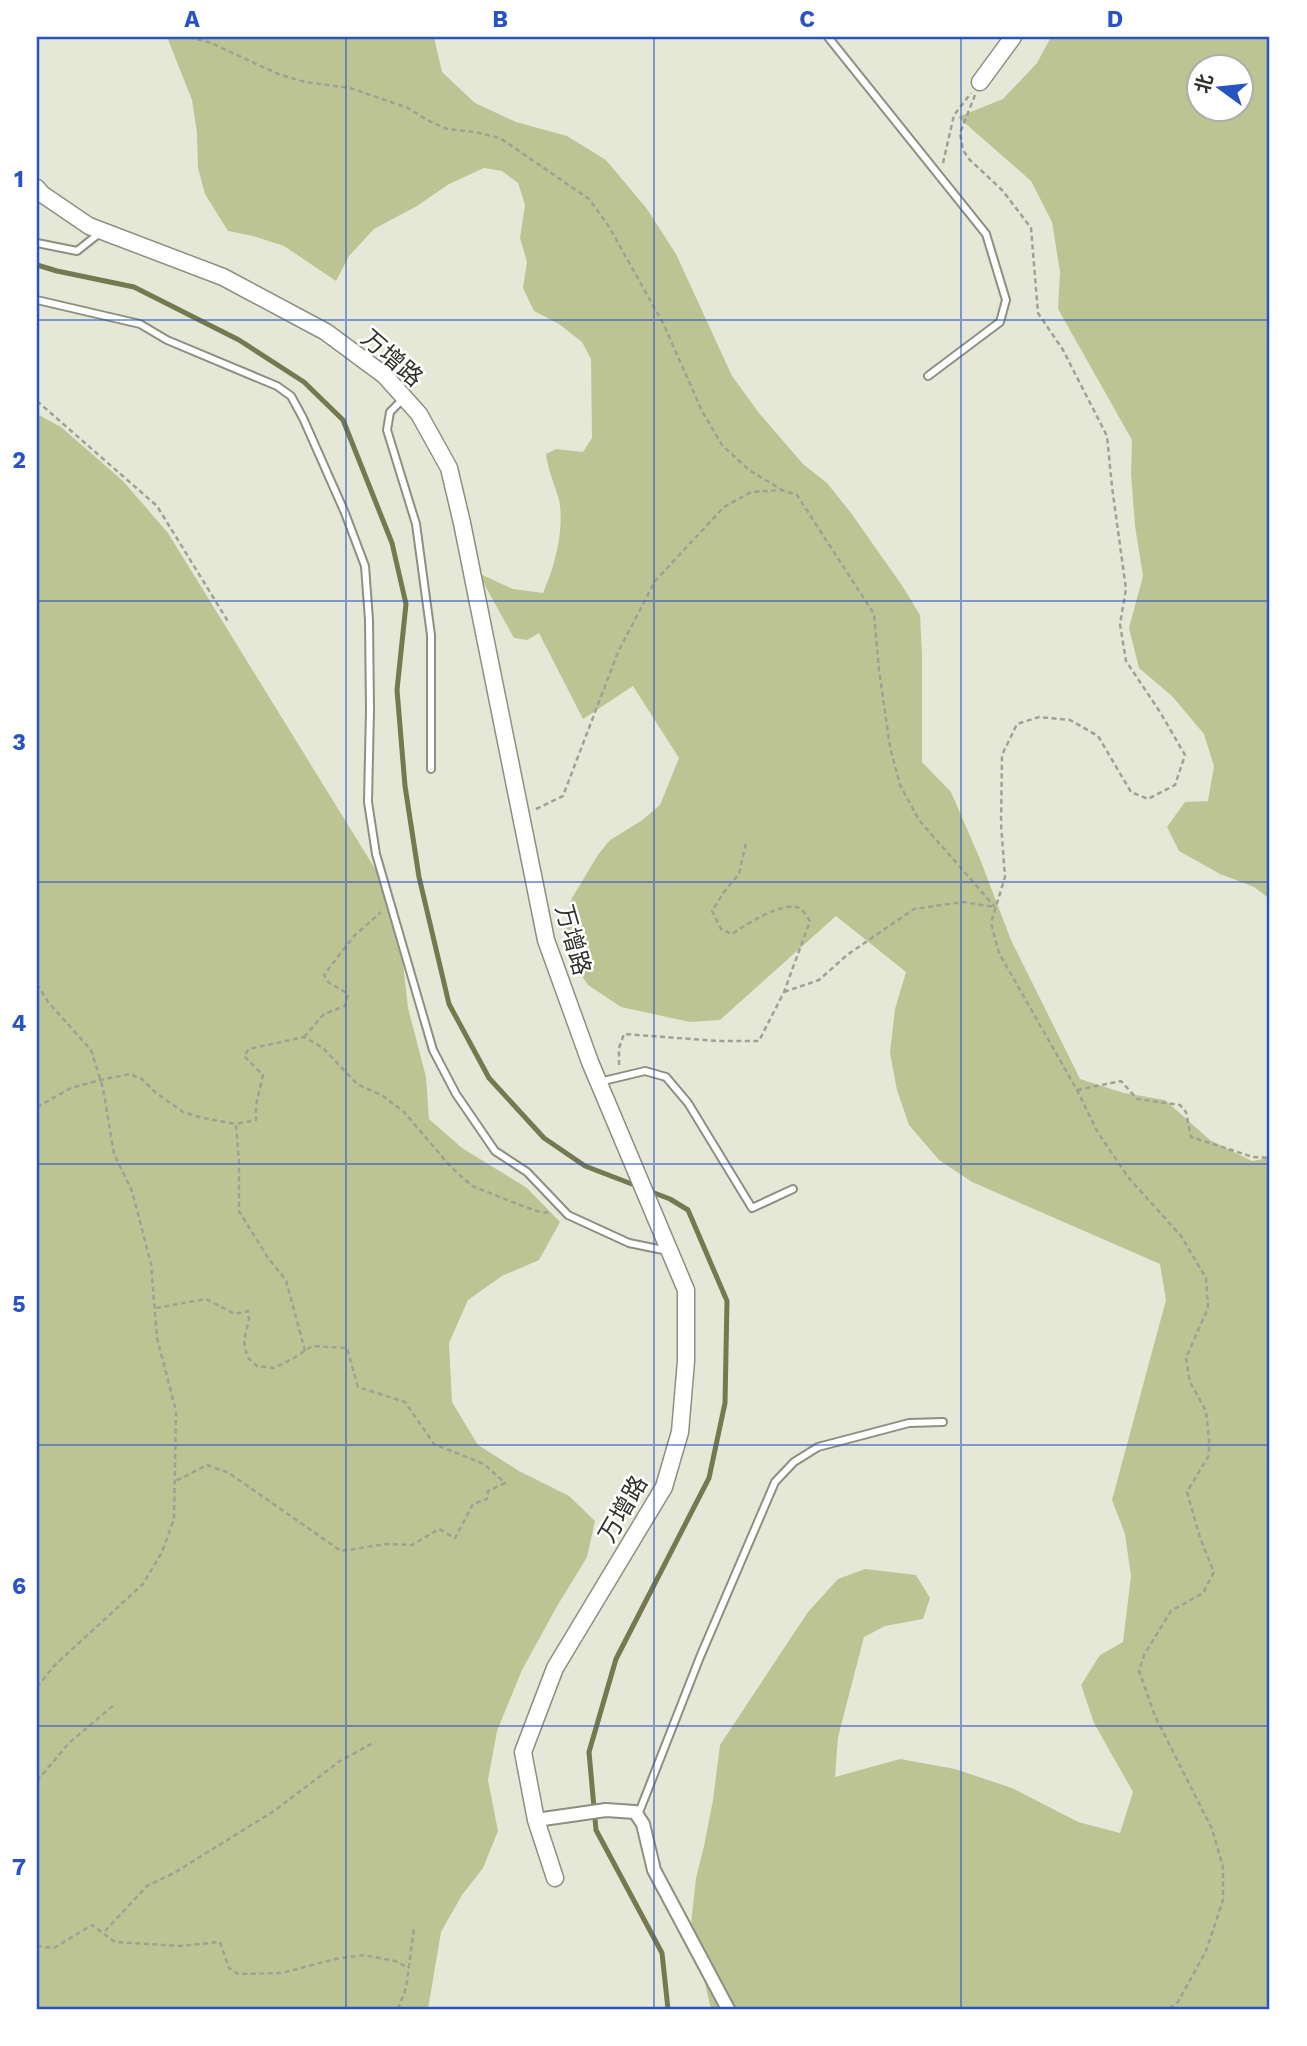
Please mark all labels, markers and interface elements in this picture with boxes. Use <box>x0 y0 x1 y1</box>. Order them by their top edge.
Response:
text: A <box>184 6 200 33</box>
text: B <box>492 6 508 33</box>
text: C <box>799 6 815 33</box>
text: D <box>1107 6 1123 33</box>
north arrow <box>1184 52 1254 122</box>
text: 北 <box>1190 72 1218 96</box>
text: 1 <box>14 166 24 193</box>
street label: 万增路 <box>356 324 428 392</box>
text: 2 <box>12 447 26 474</box>
text: 3 <box>12 729 26 756</box>
street label: 万增路 <box>550 902 596 978</box>
text: 4 <box>12 1010 27 1037</box>
text: 5 <box>12 1291 26 1318</box>
street label: 万增路 <box>593 1471 653 1547</box>
text: 6 <box>12 1573 26 1600</box>
text: 7 <box>12 1854 26 1881</box>

